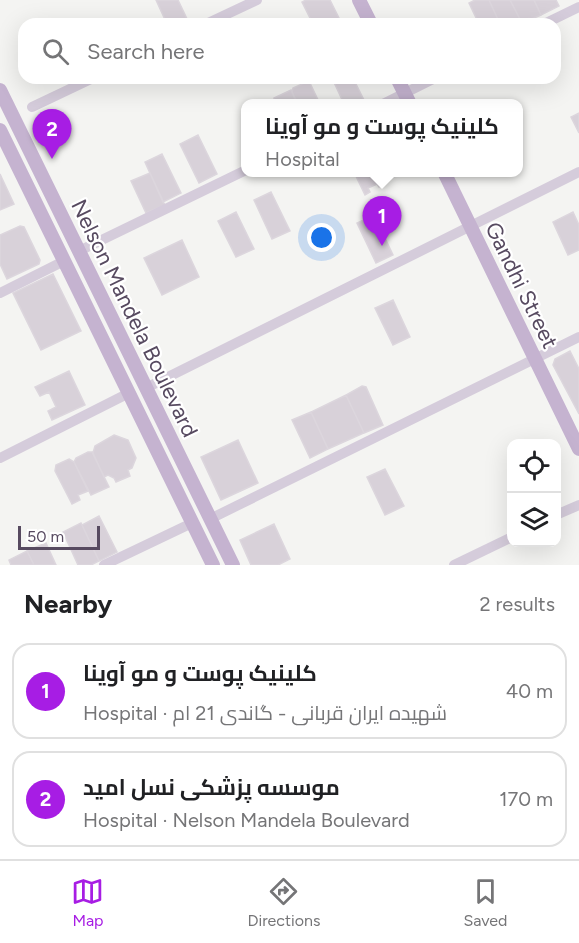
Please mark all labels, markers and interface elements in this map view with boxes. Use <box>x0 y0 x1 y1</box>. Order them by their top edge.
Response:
search box <box>18 18 561 84</box>
icon: search <box>39 35 72 68</box>
text: Search here <box>87 38 205 65</box>
popup <box>241 99 523 177</box>
pin: 2 <box>32 110 72 159</box>
text: کلینیک پوست و مو آوینا <box>265 113 499 140</box>
text: Hospital <box>265 147 340 171</box>
street label: Nelson Mandela Boulevard <box>65 195 204 441</box>
pin: 1 <box>362 196 401 246</box>
street label: Gandhi Street <box>479 217 564 353</box>
your location <box>307 223 336 252</box>
map controls <box>507 439 561 547</box>
button: locate <box>507 439 561 493</box>
button: layers <box>507 493 561 547</box>
scale bar <box>18 523 100 550</box>
text: 50 m <box>27 527 64 546</box>
text: Nearby <box>24 588 112 620</box>
text: 2 results <box>479 592 555 616</box>
text: کلینیک پوست و مو آوینا <box>83 660 317 687</box>
text: 1 <box>41 679 50 703</box>
text: 40 m <box>506 679 553 703</box>
text: Hospital · شهیده ایران قربانی - گاندی 21 ام <box>83 701 447 725</box>
text: موسسه پزشکی نسل امید <box>83 774 340 801</box>
text: 2 <box>40 787 51 811</box>
text: 170 m <box>499 787 553 811</box>
text: Hospital · Nelson Mandela Boulevard <box>83 808 410 832</box>
tab: Map <box>71 875 104 930</box>
tab: Directions <box>247 875 320 930</box>
tab: Saved <box>463 875 508 930</box>

